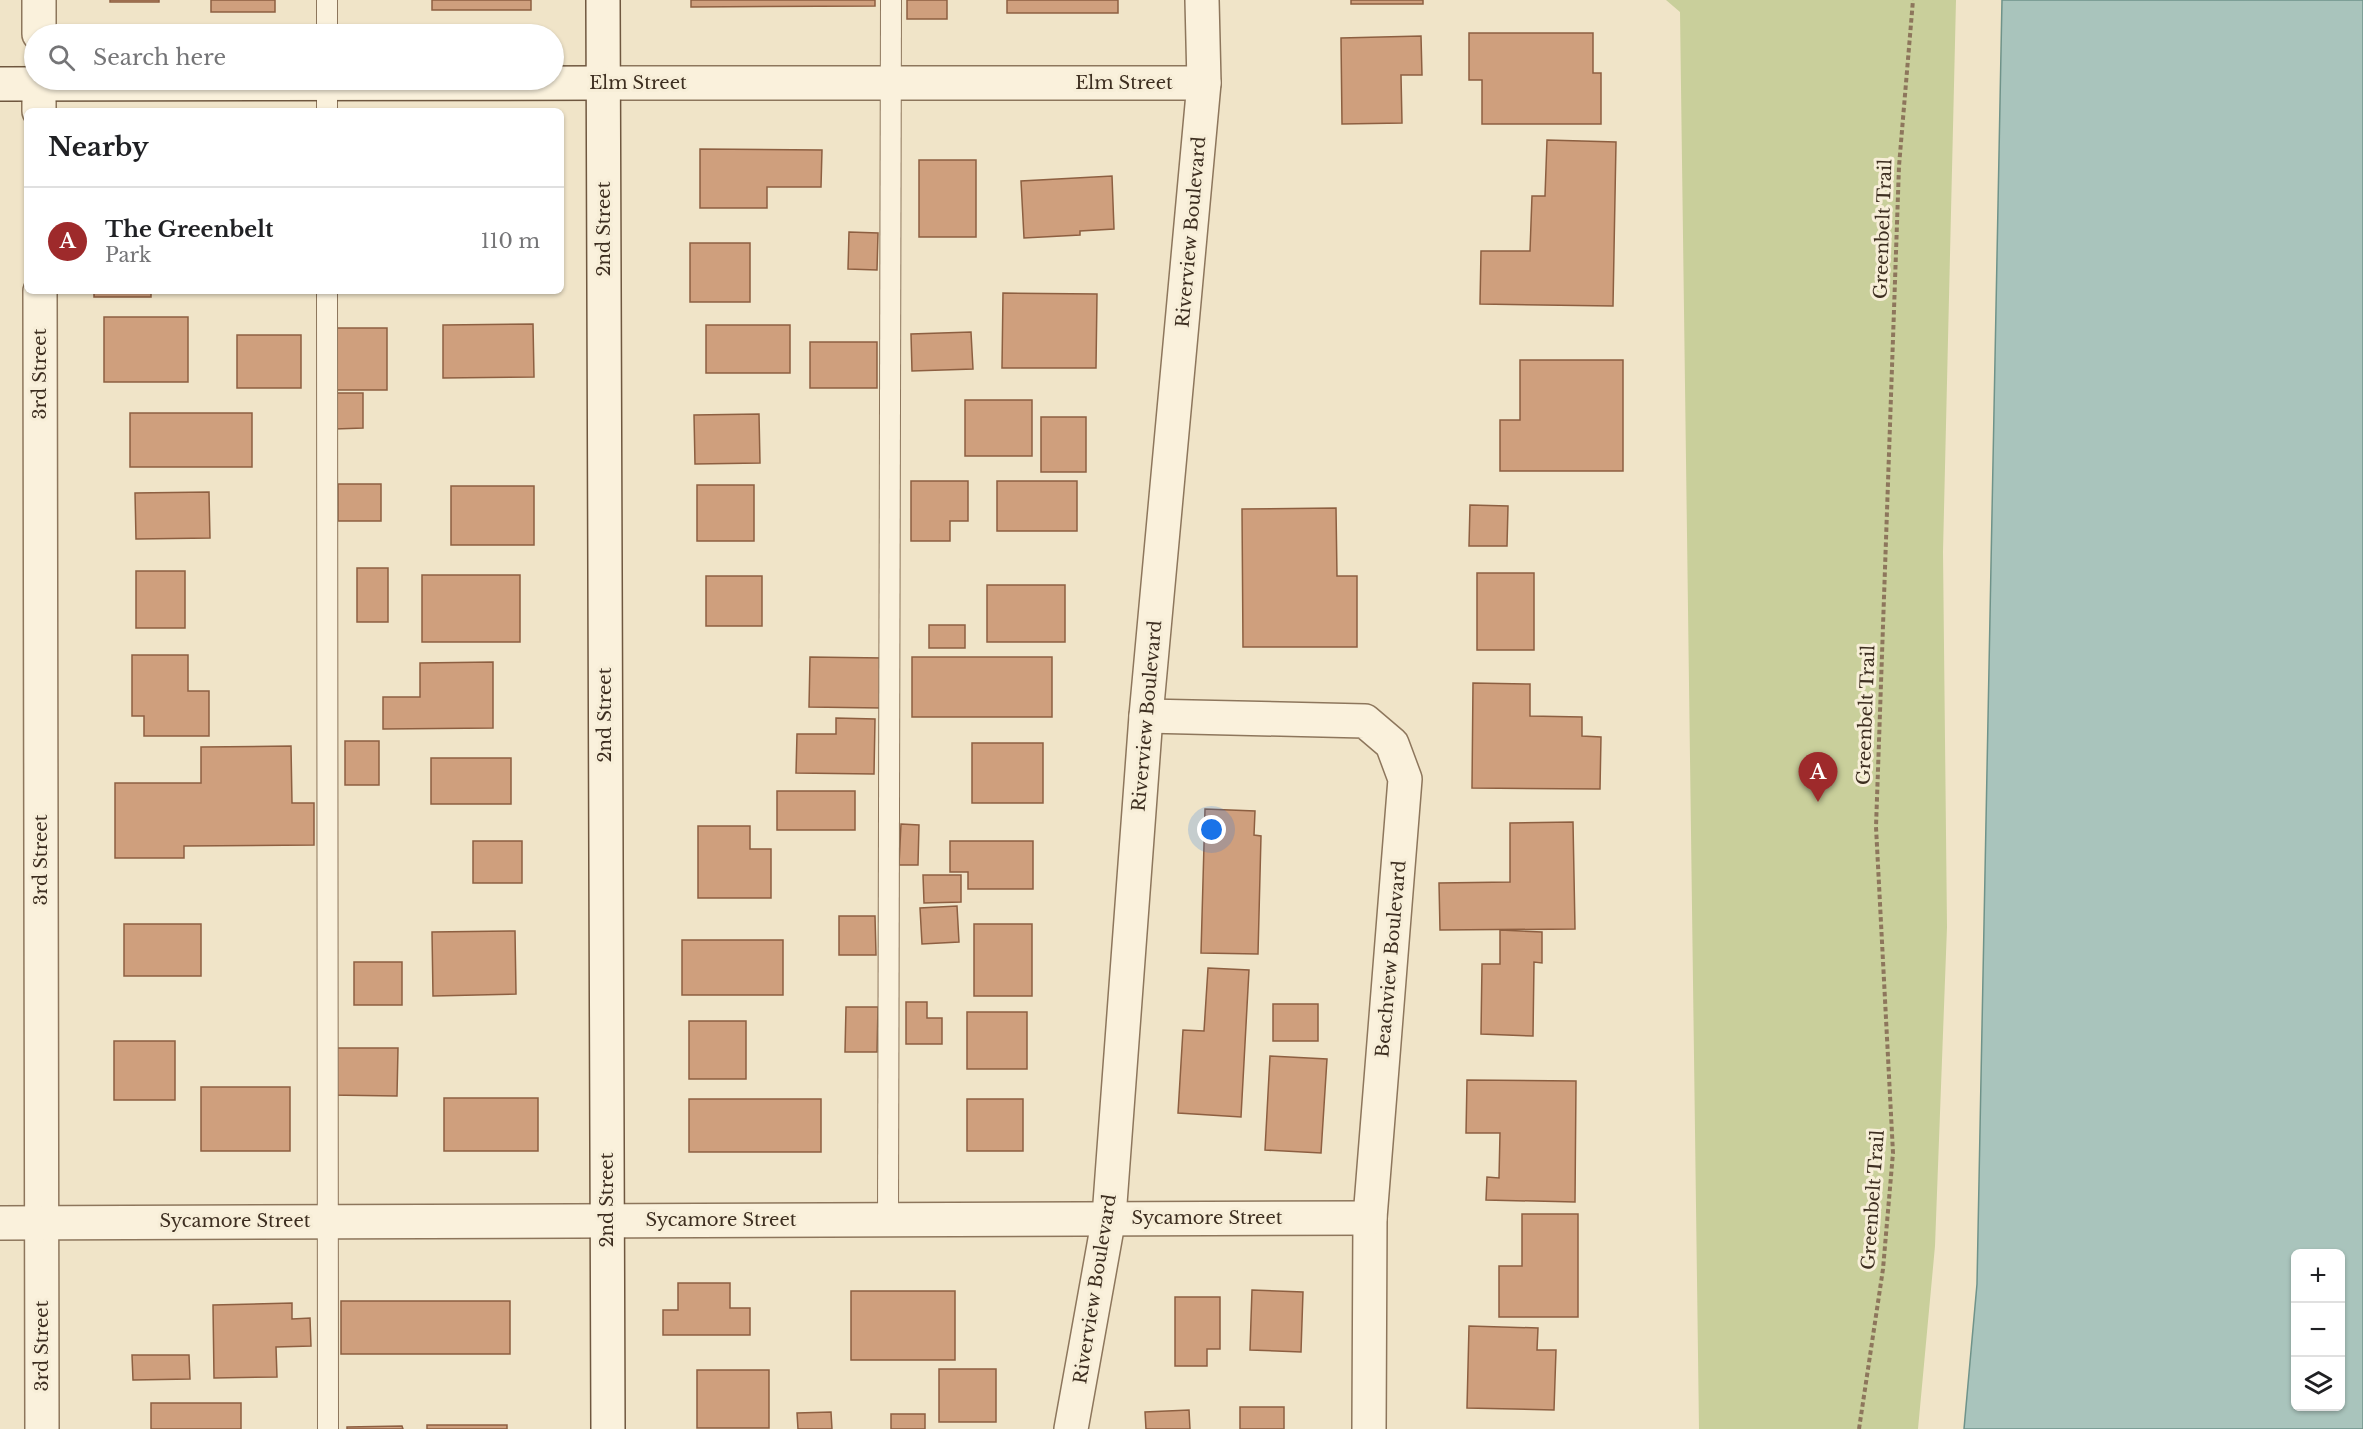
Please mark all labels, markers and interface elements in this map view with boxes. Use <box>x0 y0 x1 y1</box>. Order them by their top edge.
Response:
search box <box>24 24 564 90</box>
icon: search <box>45 41 78 74</box>
text: Search here <box>93 44 226 71</box>
street label: Elm Street <box>589 72 687 94</box>
street label: Elm Street <box>1075 72 1173 94</box>
text: Nearby <box>48 131 149 163</box>
street label: Riverview Boulevard <box>1172 135 1210 329</box>
street label: Greenbelt Trail <box>1870 158 1896 299</box>
street label: 2nd Street <box>593 181 615 276</box>
text: The Greenbelt <box>105 216 273 243</box>
text: A <box>59 229 76 253</box>
text: 110 m <box>481 229 540 253</box>
text: Park <box>105 243 151 267</box>
street label: 3rd Street <box>29 328 51 419</box>
street label: Riverview Boulevard <box>1128 619 1166 813</box>
street label: Greenbelt Trail <box>1853 644 1879 785</box>
street label: 2nd Street <box>594 667 616 762</box>
pin: A <box>1798 752 1838 802</box>
street label: 3rd Street <box>30 814 52 905</box>
your location <box>1197 815 1226 844</box>
street label: Beachview Boulevard <box>1371 859 1411 1059</box>
street label: Greenbelt Trail <box>1857 1129 1889 1271</box>
street label: 2nd Street <box>596 1152 618 1247</box>
street label: Riverview Boulevard <box>1069 1193 1121 1385</box>
street label: Sycamore Street <box>1131 1207 1283 1229</box>
street label: Sycamore Street <box>645 1209 797 1231</box>
street label: Sycamore Street <box>159 1210 311 1232</box>
map controls <box>2291 1249 2345 1411</box>
button: + <box>2291 1249 2345 1303</box>
street label: 3rd Street <box>31 1300 53 1391</box>
button: − <box>2291 1303 2345 1357</box>
button: layers <box>2291 1357 2345 1411</box>

